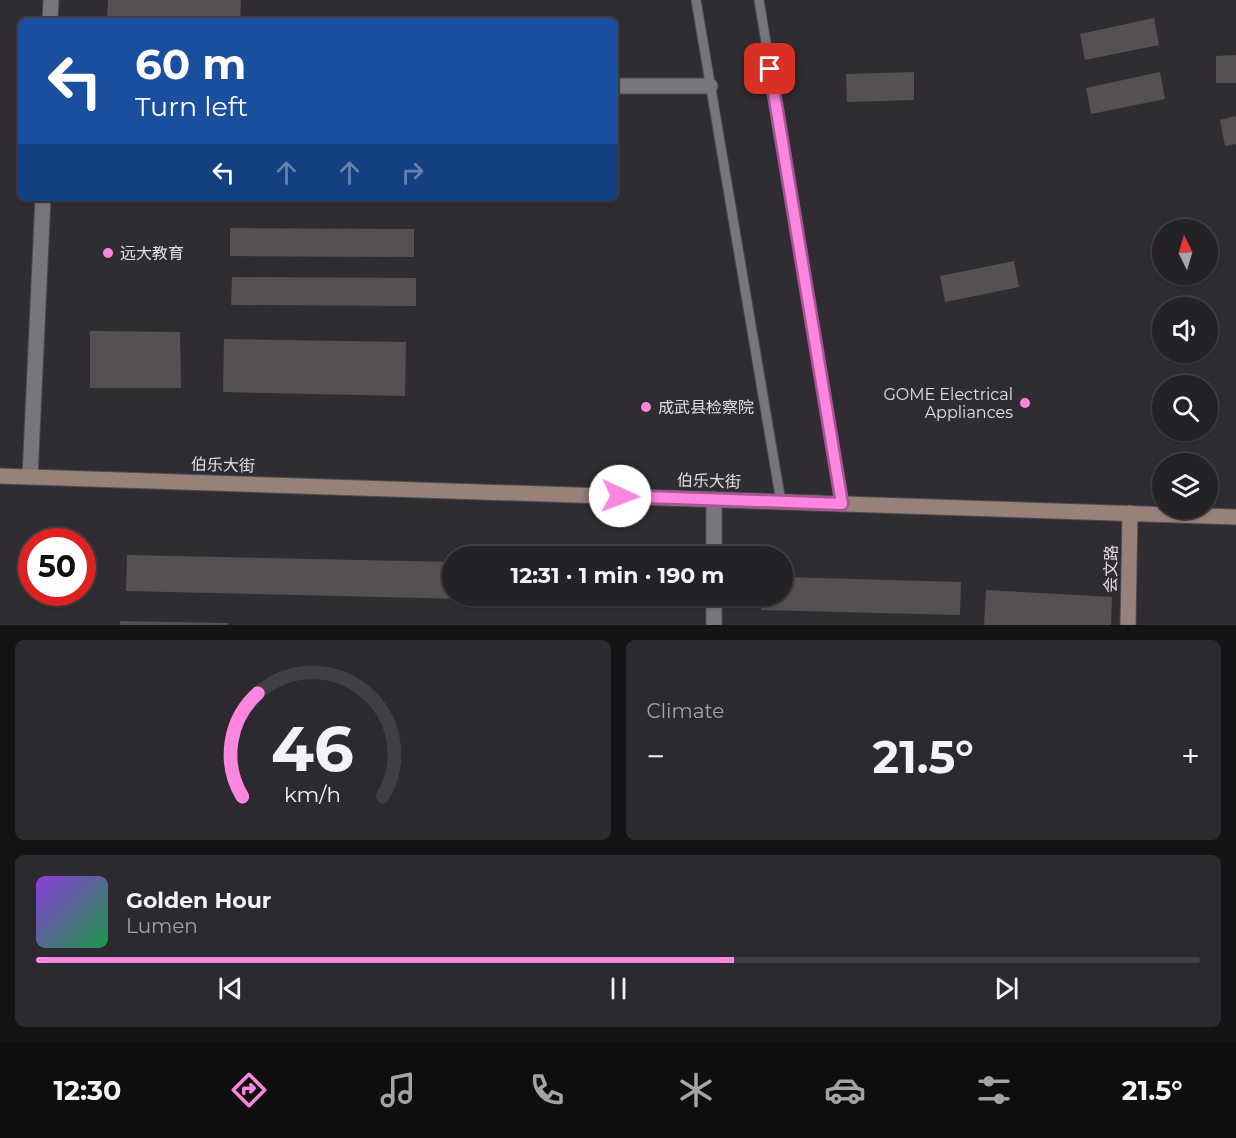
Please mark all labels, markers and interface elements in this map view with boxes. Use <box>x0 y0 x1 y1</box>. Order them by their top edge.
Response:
text: 60 m <box>135 38 246 90</box>
icon: left <box>36 42 114 120</box>
pin <box>744 43 795 94</box>
icon: arrive <box>753 52 786 85</box>
text: Turn left <box>135 90 248 123</box>
icon: left <box>207 156 240 189</box>
icon: ahead <box>270 156 303 189</box>
icon: ahead <box>333 156 366 189</box>
icon: right <box>396 156 429 189</box>
north arrow <box>1152 219 1218 285</box>
map controls <box>1152 219 1218 519</box>
place label: 远大教育 <box>120 244 184 263</box>
marker: 远大教育 <box>101 246 115 260</box>
button: sound <box>1152 297 1218 363</box>
button: search <box>1152 375 1218 441</box>
place label: GOME Electrical Appliances <box>883 385 1013 422</box>
marker: GOME Electrical Appliances <box>1018 396 1032 410</box>
place label: 成武县检察院 <box>658 398 754 417</box>
marker: 成武县检察院 <box>639 400 653 414</box>
button: layers <box>1152 453 1218 519</box>
street label: 伯乐大街 <box>191 454 255 476</box>
position arrow <box>588 464 652 528</box>
street label: 伯乐大街 <box>677 470 741 492</box>
speed limit sign: 50 <box>18 528 96 606</box>
street label: 会文路 <box>1101 545 1121 593</box>
text: 12:31 · 1 min · 190 m <box>511 562 724 589</box>
text: Climate <box>647 699 724 723</box>
text: 46 <box>271 711 354 787</box>
text: 21.5° <box>873 729 974 784</box>
text: − <box>647 736 665 776</box>
text: + <box>1181 736 1200 776</box>
text: km/h <box>284 781 341 807</box>
text: Golden Hour <box>126 887 271 914</box>
text: Lumen <box>126 914 198 938</box>
icon: previous <box>214 972 247 1005</box>
icon: pause <box>602 972 635 1005</box>
icon: next <box>990 972 1023 1005</box>
icon: directions <box>228 1069 270 1111</box>
icon: music <box>377 1069 419 1111</box>
icon: phone <box>526 1069 568 1111</box>
icon: climate <box>675 1069 717 1111</box>
icon: car <box>824 1069 866 1111</box>
icon: filters <box>973 1069 1015 1111</box>
text: 12:30 <box>53 1074 121 1107</box>
text: 21.5° <box>1122 1074 1182 1107</box>

